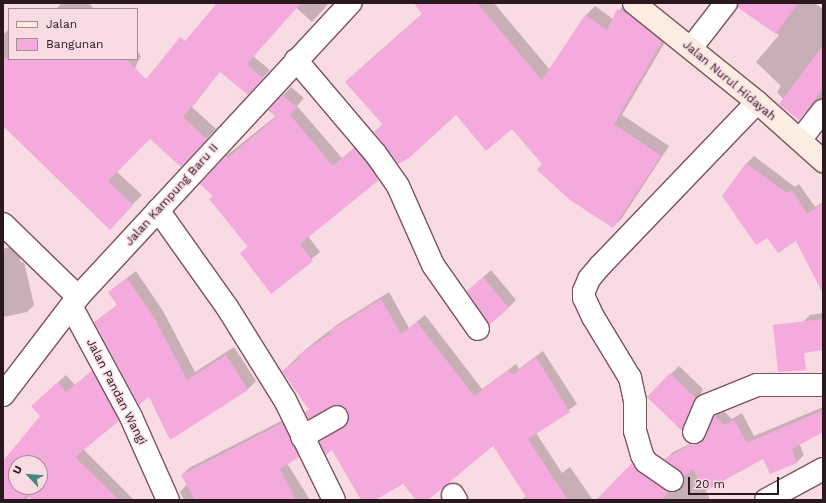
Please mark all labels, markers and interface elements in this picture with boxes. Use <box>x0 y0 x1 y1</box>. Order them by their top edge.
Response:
legend <box>8 8 138 60</box>
text: Jalan <box>46 17 77 31</box>
text: Bangunan <box>46 37 104 51</box>
street label: Jalan Nurul Hidayah <box>679 38 779 124</box>
street label: Jalan Kampung Baru II <box>122 141 222 249</box>
street label: Jalan Pandan Wangi <box>83 336 149 448</box>
north arrow <box>8 455 48 495</box>
text: U <box>10 464 25 476</box>
scale bar <box>690 469 781 495</box>
text: 20 m <box>695 477 725 491</box>

